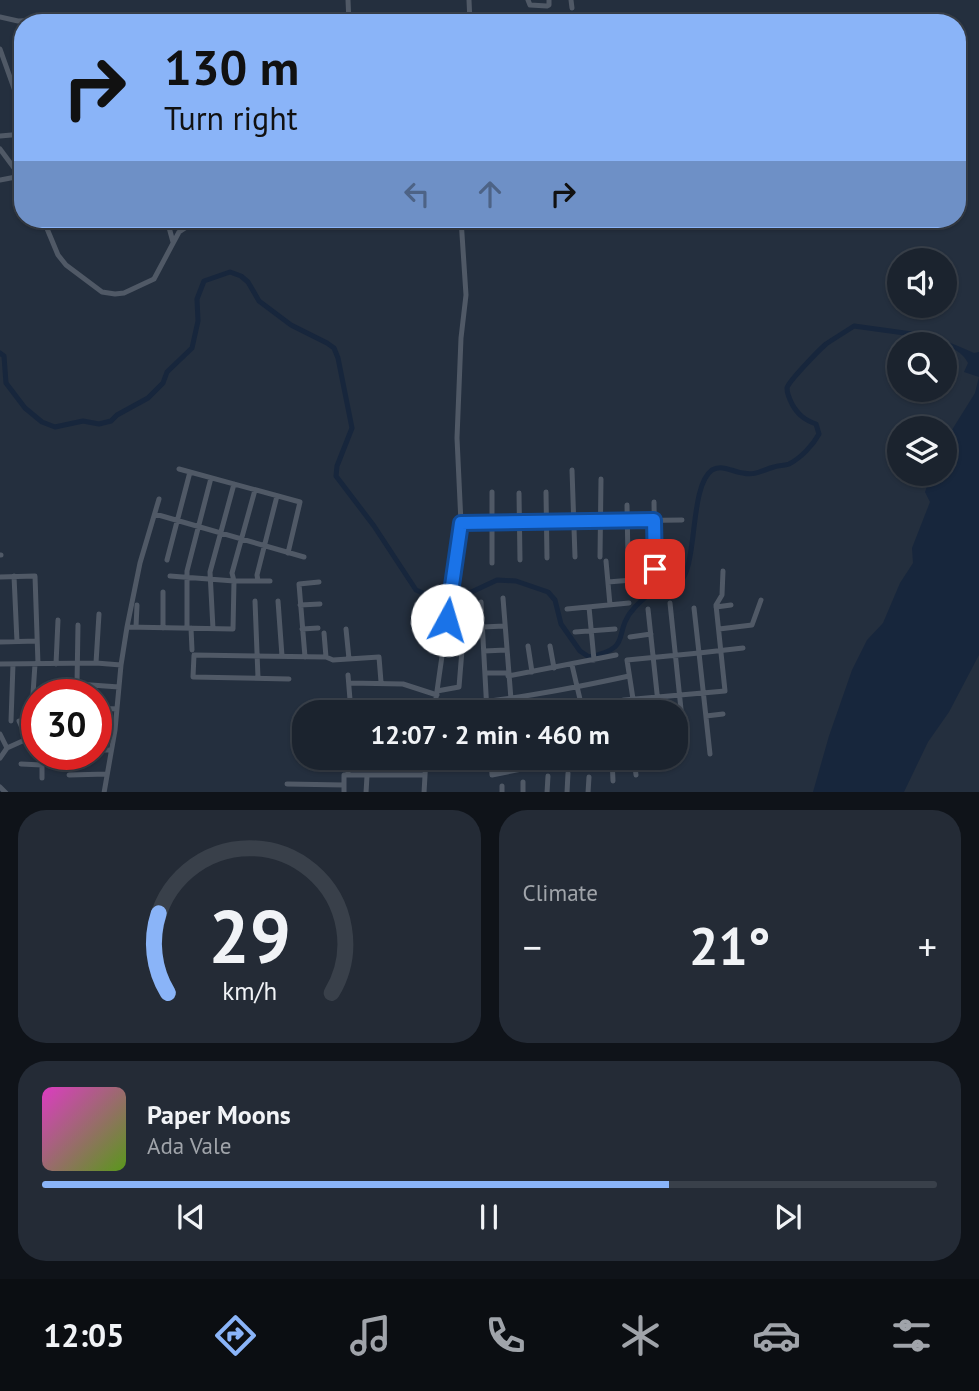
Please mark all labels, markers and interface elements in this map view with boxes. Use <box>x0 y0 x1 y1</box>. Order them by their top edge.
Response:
text: 130 m <box>164 35 299 99</box>
icon: right <box>49 42 140 133</box>
text: Turn right <box>164 97 298 139</box>
icon: left <box>398 175 436 213</box>
icon: ahead <box>471 175 509 213</box>
icon: right <box>544 175 582 213</box>
map controls <box>887 248 957 486</box>
button: sound <box>887 248 957 318</box>
button: search <box>887 332 957 402</box>
button: layers <box>887 416 957 486</box>
pin <box>625 539 685 599</box>
icon: arrive <box>636 550 674 588</box>
position arrow <box>410 583 484 657</box>
speed limit sign: 30 <box>21 679 112 770</box>
text: 12:07 · 2 min · 460 m <box>370 718 610 751</box>
text: Climate <box>523 878 598 907</box>
text: 29 <box>208 889 291 983</box>
text: 21° <box>689 912 771 979</box>
text: − <box>523 922 542 971</box>
text: + <box>918 922 937 971</box>
text: km/h <box>222 974 277 1006</box>
text: Paper Moons <box>147 1098 291 1131</box>
text: Ada Vale <box>147 1131 231 1160</box>
icon: previous <box>172 1198 210 1236</box>
icon: pause <box>470 1198 508 1236</box>
icon: next <box>769 1198 807 1236</box>
icon: directions <box>211 1311 260 1360</box>
icon: music <box>346 1311 395 1360</box>
icon: phone <box>481 1311 530 1360</box>
icon: climate <box>616 1311 665 1360</box>
icon: car <box>752 1311 801 1360</box>
icon: filters <box>887 1311 936 1360</box>
text: 12:05 <box>43 1314 124 1356</box>

